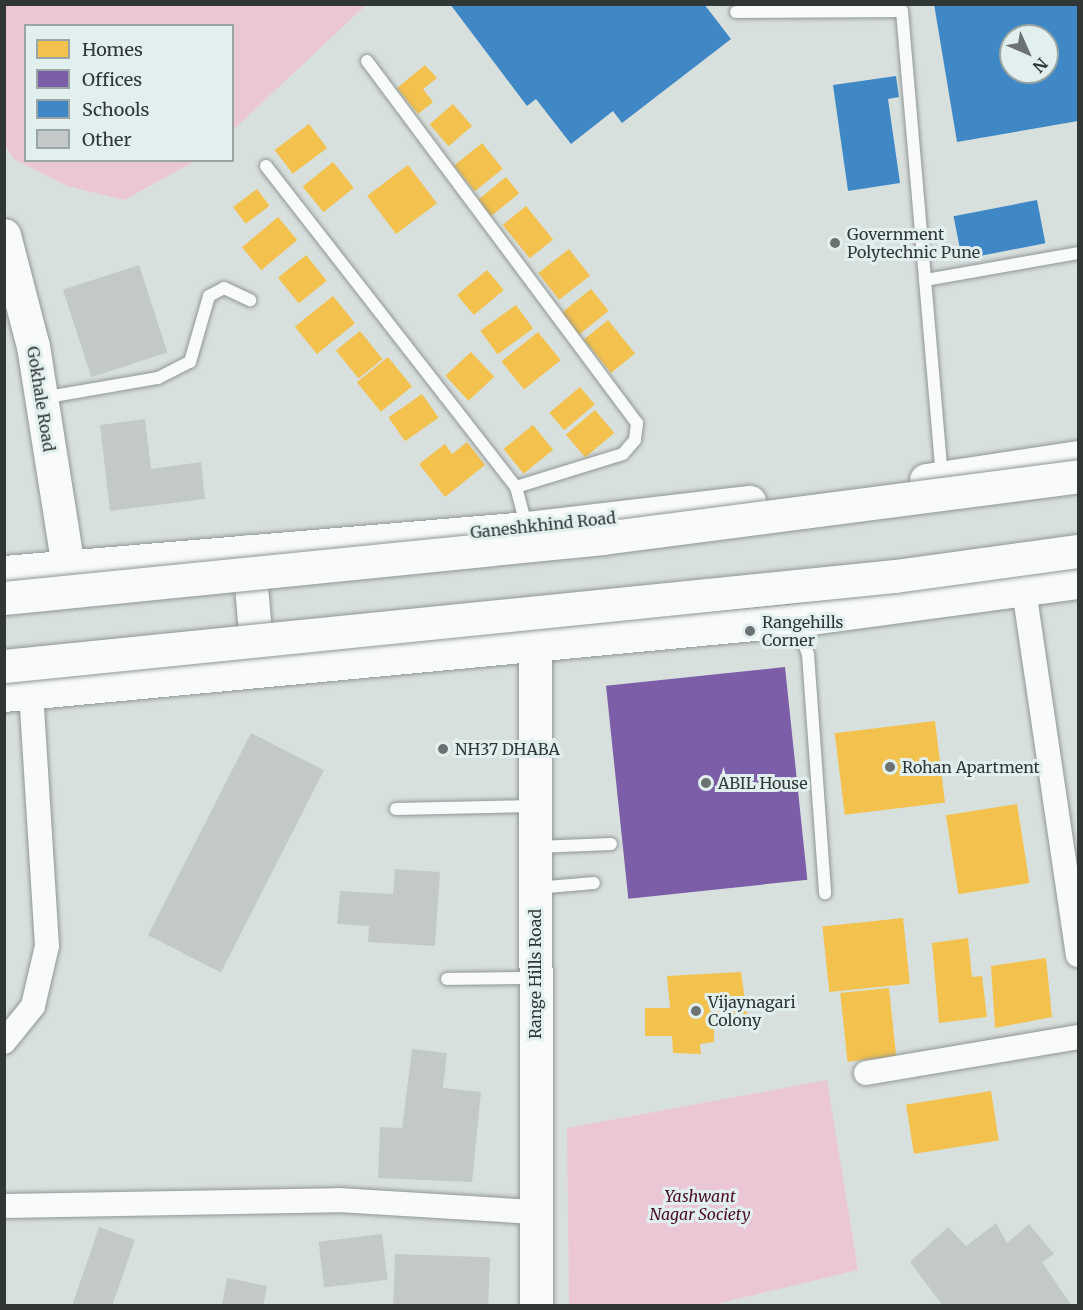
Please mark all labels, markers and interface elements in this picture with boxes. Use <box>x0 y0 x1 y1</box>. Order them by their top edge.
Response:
legend <box>24 24 234 162</box>
north arrow <box>999 24 1059 84</box>
text: Homes <box>82 38 143 61</box>
text: N <box>1029 54 1052 77</box>
text: Offices <box>82 68 142 91</box>
text: Schools <box>82 98 149 121</box>
text: Other <box>82 128 132 151</box>
place label: Government Polytechnic Pune <box>847 224 980 262</box>
marker: Government Polytechnic Pune <box>828 236 842 250</box>
street label: Gokhale Road <box>23 345 59 453</box>
street label: Ganeshkhind Road <box>469 508 617 542</box>
place label: Rangehills Corner <box>762 612 843 650</box>
marker: Rangehills Corner <box>743 624 757 638</box>
place label: NH37 DHABA <box>455 739 560 759</box>
marker: NH37 DHABA <box>436 742 450 756</box>
place label: Rohan Apartment <box>902 757 1040 777</box>
marker: Rohan Apartment <box>883 760 897 774</box>
place label: ABIL House <box>718 773 808 793</box>
marker: ABIL House <box>699 776 713 790</box>
street label: Range Hills Road <box>525 909 545 1039</box>
place label: Vijaynagari Colony <box>708 992 796 1030</box>
marker: Vijaynagari Colony <box>689 1004 703 1018</box>
park label: Yashwant Nagar Society <box>650 1186 750 1224</box>

